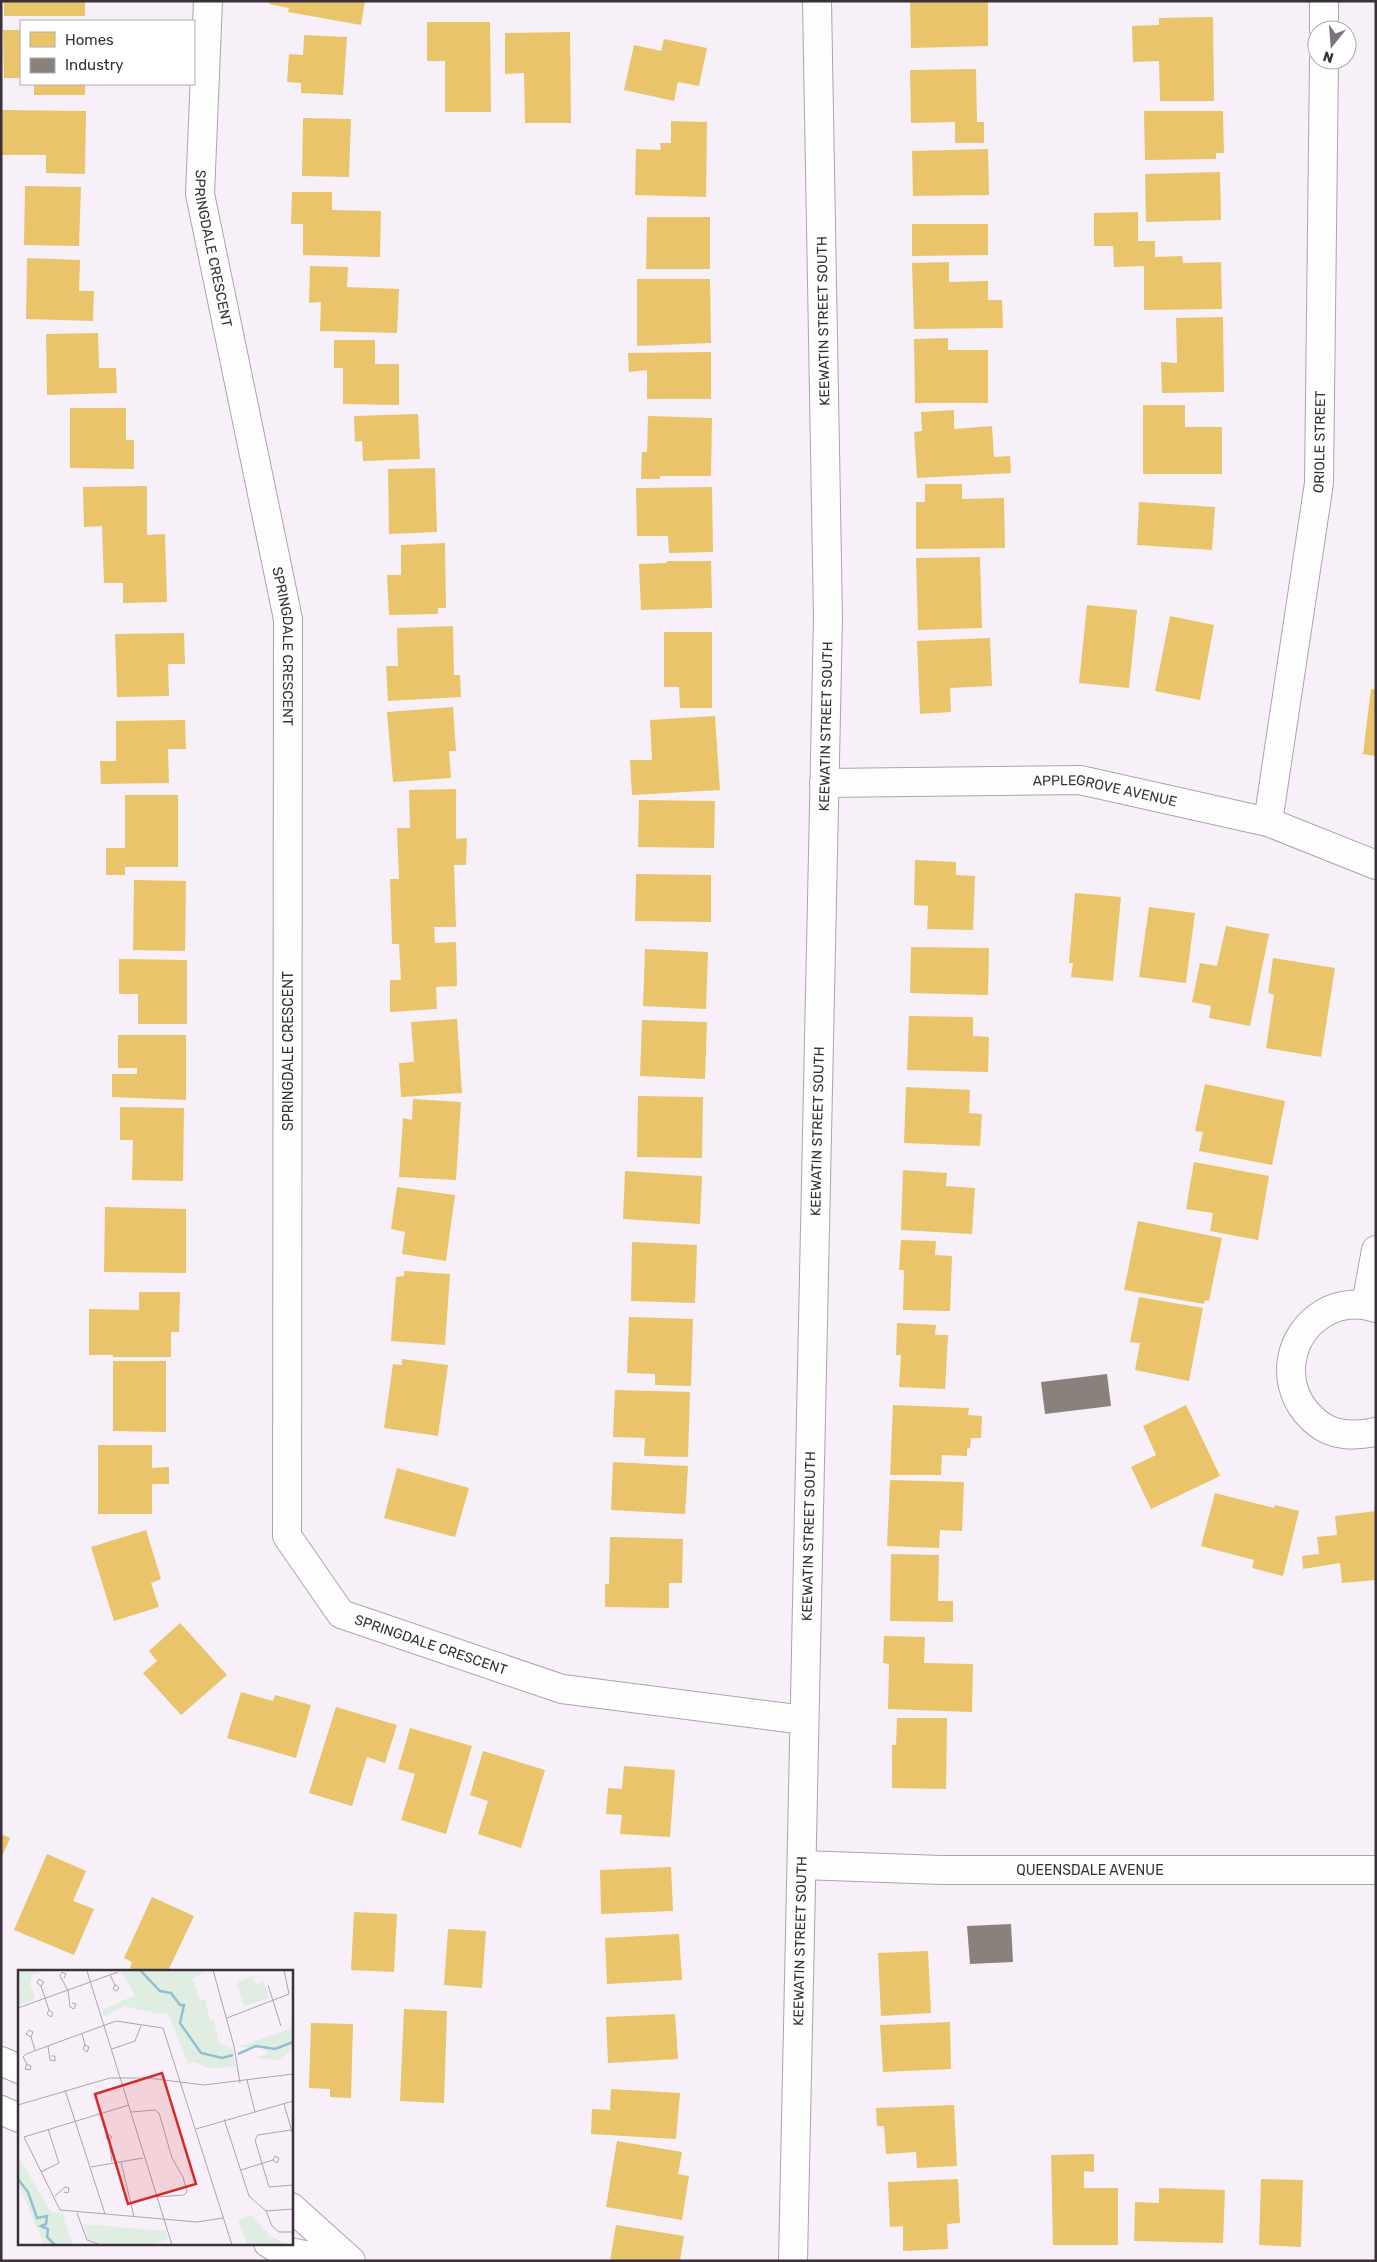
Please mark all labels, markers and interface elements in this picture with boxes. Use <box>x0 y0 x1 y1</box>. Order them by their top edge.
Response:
legend <box>20 20 195 85</box>
north arrow <box>1307 20 1357 70</box>
text: Homes <box>65 31 114 49</box>
text: N <box>1321 47 1336 67</box>
text: Industry <box>65 56 124 74</box>
street label: SPRINGDALE CRESCENT <box>191 169 235 329</box>
street label: KEEWATIN STREET SOUTH <box>814 236 833 406</box>
street label: ORIOLE STREET <box>1310 390 1329 494</box>
street label: SPRINGDALE CRESCENT <box>268 565 296 726</box>
street label: KEEWATIN STREET SOUTH <box>816 641 836 811</box>
street label: APPLEGROVE AVENUE <box>1033 771 1179 810</box>
street label: SPRINGDALE CRESCENT <box>280 971 297 1131</box>
street label: KEEWATIN STREET SOUTH <box>807 1046 828 1216</box>
street label: KEEWATIN STREET SOUTH <box>799 1451 819 1621</box>
street label: SPRINGDALE CRESCENT <box>352 1611 509 1679</box>
street label: KEEWATIN STREET SOUTH <box>790 1856 811 2026</box>
street label: QUEENSDALE AVENUE <box>1016 1862 1164 1879</box>
inset map <box>18 1970 292 2244</box>

